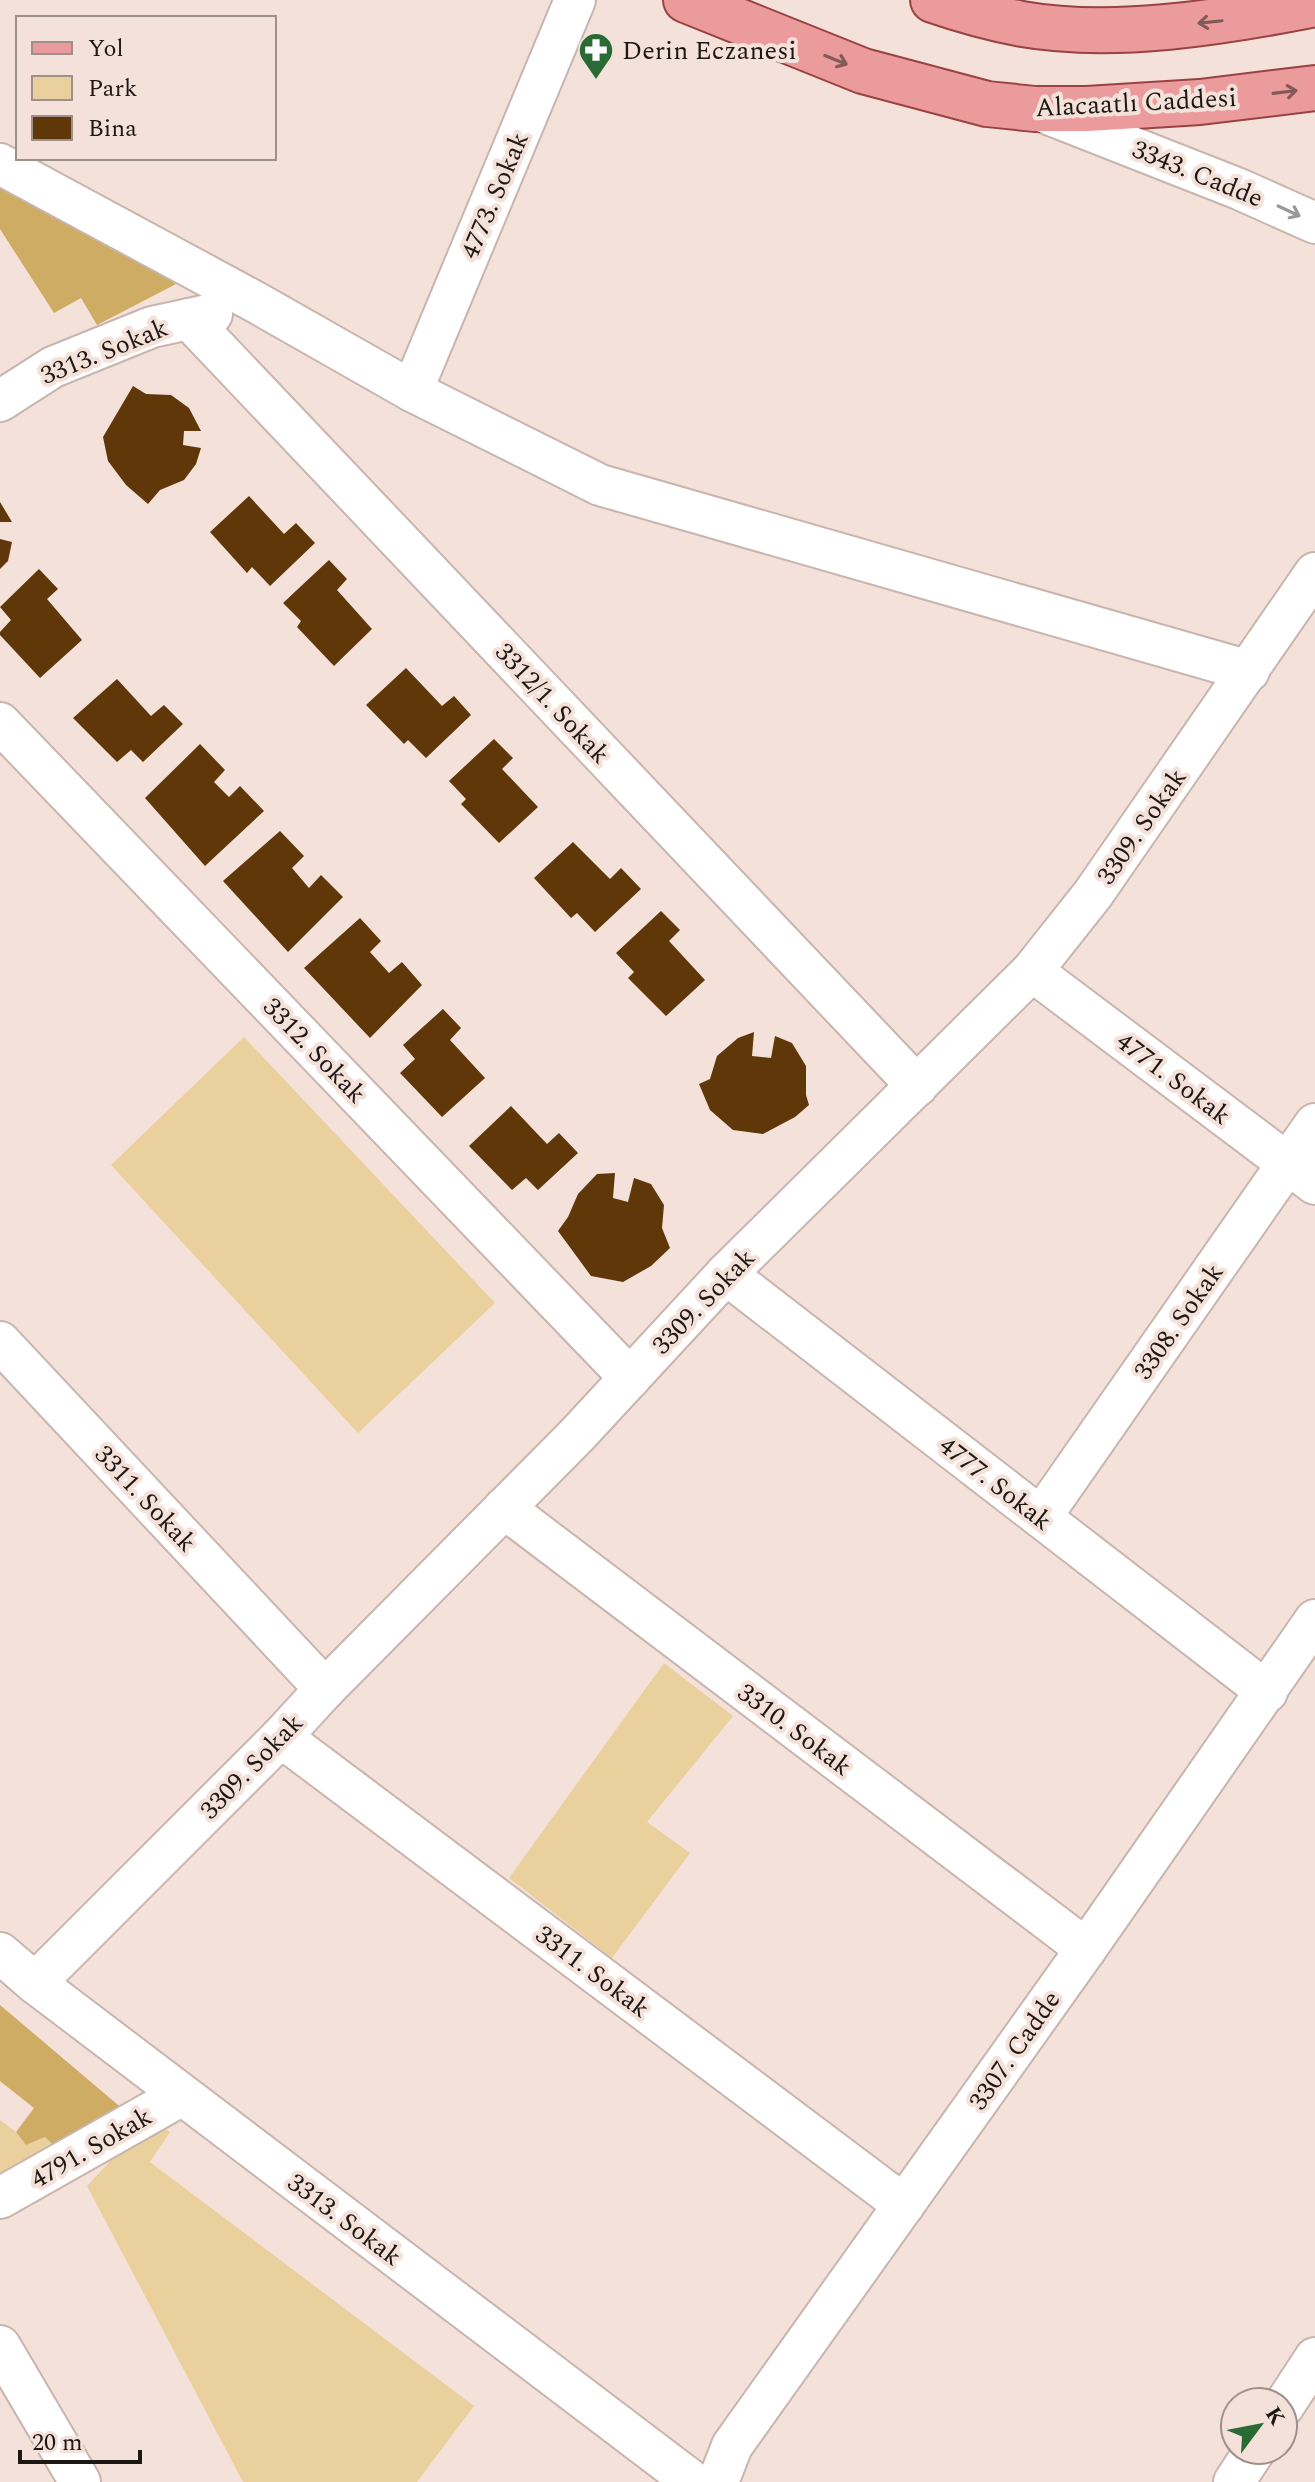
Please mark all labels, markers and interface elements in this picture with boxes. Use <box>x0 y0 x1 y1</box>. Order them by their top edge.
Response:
one-way arrow <box>1198 14 1224 29</box>
legend <box>16 16 276 160</box>
text: Yol <box>88 31 124 67</box>
pharmacy icon: Derin Eczanesi <box>577 31 615 81</box>
place label: Derin Eczanesi <box>622 31 797 71</box>
one-way arrow <box>823 54 848 68</box>
text: Park <box>88 71 138 107</box>
street label: Alacaatlı Caddesi <box>1034 78 1238 128</box>
one-way arrow <box>1271 84 1298 99</box>
text: Bina <box>88 111 137 147</box>
street label: 4773. Sokak <box>450 126 540 265</box>
street label: 3343. Cadde <box>1126 129 1269 218</box>
one-way arrow <box>1277 204 1301 219</box>
street label: 3313. Sokak <box>34 308 174 396</box>
street label: 3312/1. Sokak <box>485 634 619 774</box>
street label: 3309. Sokak <box>1087 760 1197 893</box>
street label: 3312. Sokak <box>253 988 375 1113</box>
street label: 4771. Sokak <box>1108 1022 1239 1135</box>
street label: 3309. Sokak <box>643 1239 765 1364</box>
street label: 3308. Sokak <box>1124 1255 1234 1388</box>
street label: 4777. Sokak <box>930 1427 1061 1541</box>
street label: 3311. Sokak <box>85 1436 206 1562</box>
street label: 3310. Sokak <box>729 1673 860 1786</box>
street label: 3309. Sokak <box>191 1704 313 1829</box>
street label: 3311. Sokak <box>527 1915 658 2028</box>
street label: 3307. Cadde <box>959 1982 1071 2119</box>
street label: 4791. Sokak <box>23 2097 160 2199</box>
street label: 3313. Sokak <box>279 2163 410 2276</box>
north arrow <box>1219 2386 1299 2466</box>
text: K <box>1256 2400 1293 2432</box>
scale bar <box>20 2414 140 2464</box>
text: 20 m <box>32 2425 83 2461</box>

